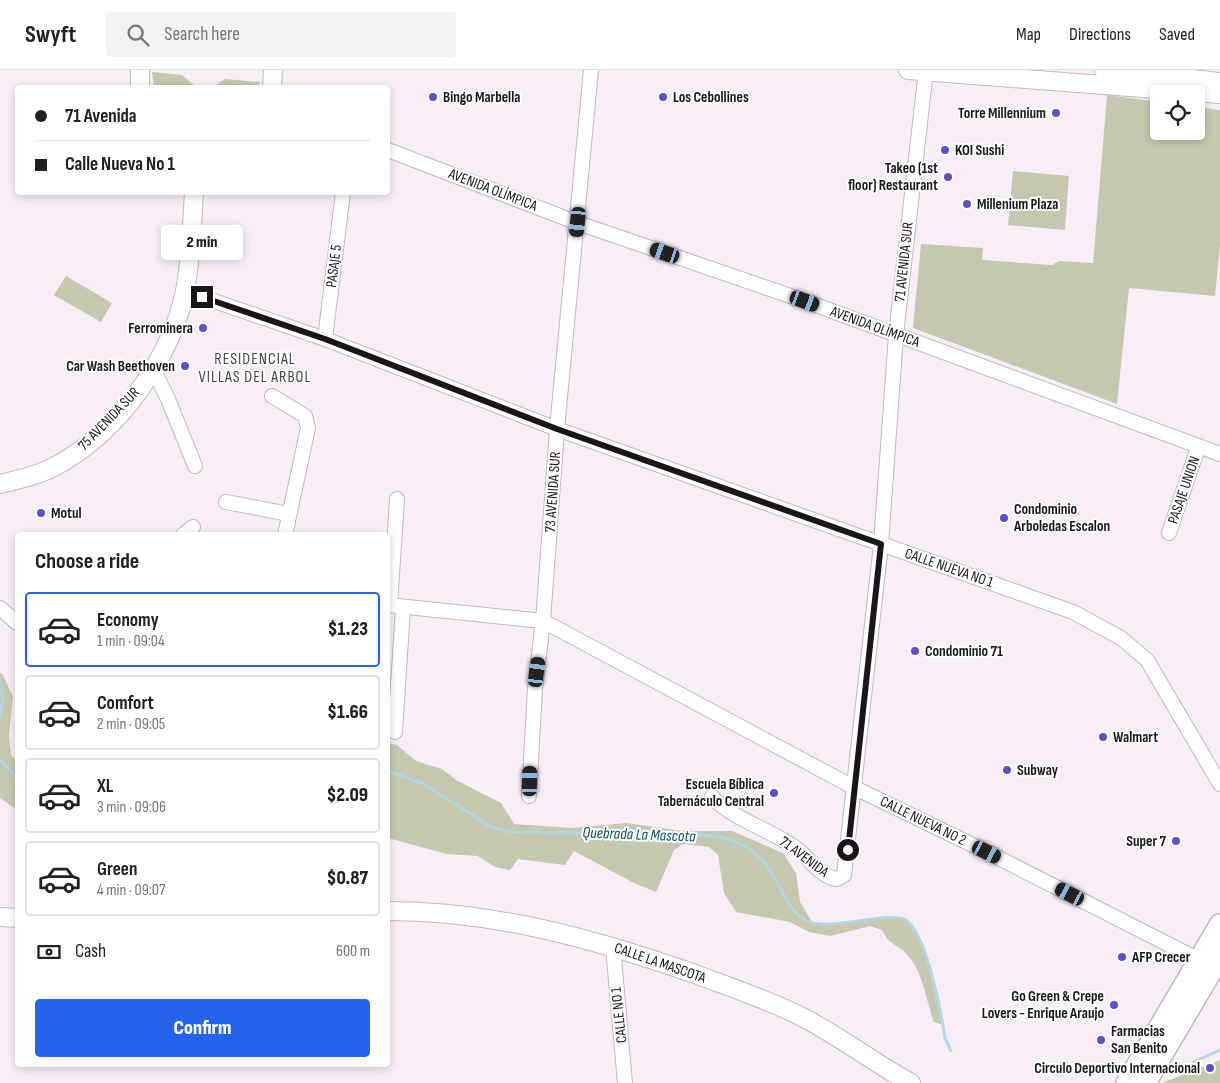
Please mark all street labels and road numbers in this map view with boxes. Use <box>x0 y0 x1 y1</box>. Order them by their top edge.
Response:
street label: AVENIDA OLÍMPICA <box>445 164 541 216</box>
street label: 71 AVENIDA SUR <box>890 221 918 303</box>
street label: PASAJE 5 <box>322 243 346 289</box>
street label: AVENIDA OLÍMPICA <box>827 302 923 352</box>
street label: 75 AVENIDA SUR <box>74 383 144 455</box>
street label: 73 AVENIDA SUR <box>541 451 565 533</box>
street label: PASAJE UNION <box>1164 454 1204 526</box>
street label: CALLE NUEVA NO 1 <box>902 544 996 592</box>
street label: CALLE NUEVA NO 2 <box>877 792 969 850</box>
street label: 71 AVENIDA <box>776 832 833 882</box>
street label: CALLE LA MASCOTA <box>612 938 709 988</box>
street label: CALLE NO 1 <box>607 985 631 1044</box>

